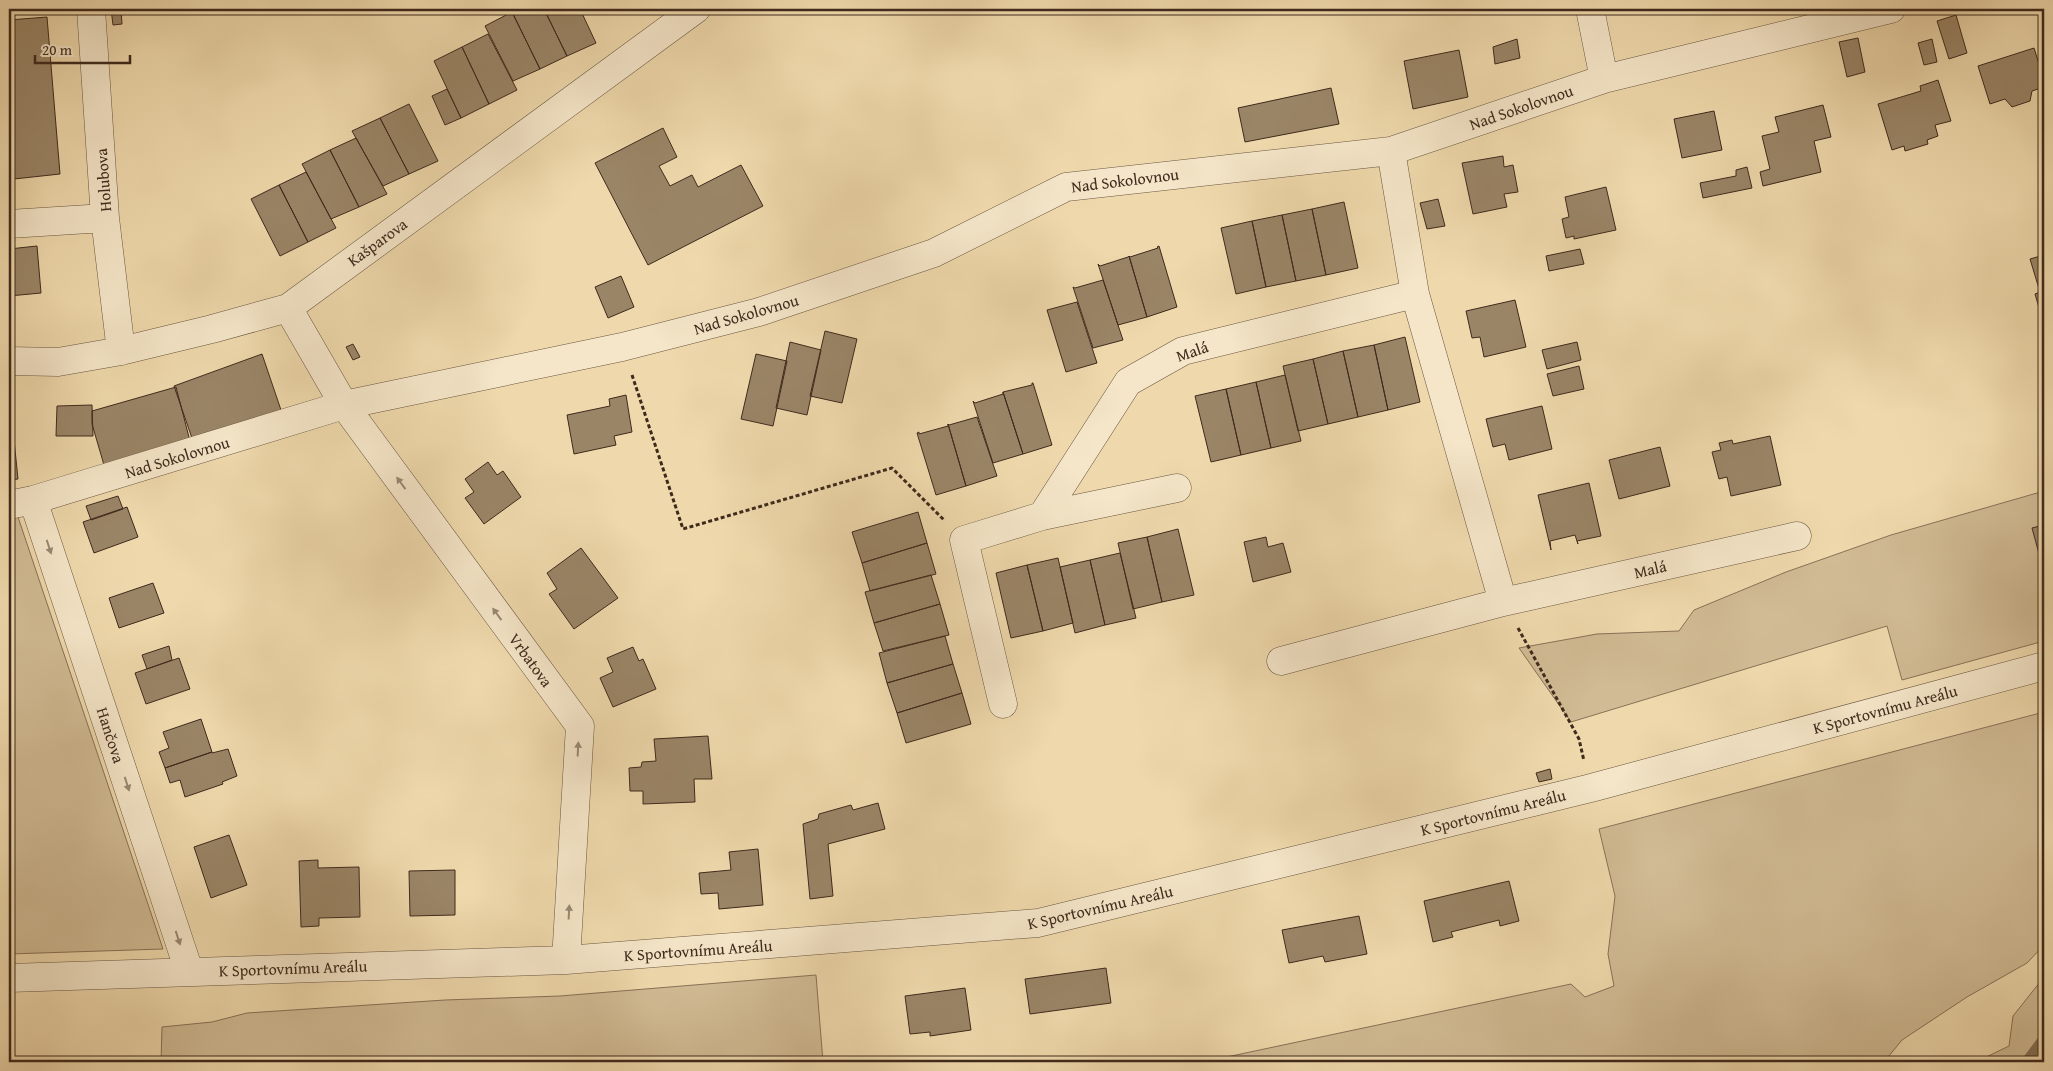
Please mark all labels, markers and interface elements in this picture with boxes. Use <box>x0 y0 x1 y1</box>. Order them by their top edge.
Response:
scale bar <box>35 32 130 64</box>
text: 20 m <box>42 39 73 60</box>
street label: Nad Sokolovnou <box>1466 78 1576 136</box>
street label: Holubova <box>89 147 117 212</box>
street label: Nad Sokolovnou <box>1070 161 1180 199</box>
street label: Kašparova <box>342 212 412 272</box>
street label: Nad Sokolovnou <box>691 287 802 340</box>
street label: Malá <box>1173 334 1212 368</box>
street label: Nad Sokolovnou <box>122 430 233 484</box>
one-way arrow <box>396 476 406 490</box>
one-way arrow <box>45 539 53 554</box>
street label: Malá <box>1631 554 1669 584</box>
one-way arrow <box>492 607 502 621</box>
street label: Vrbatova <box>503 628 559 692</box>
street label: K Sportovnímu Areálu <box>1810 678 1960 740</box>
street label: Hančova <box>91 704 131 766</box>
one-way arrow <box>575 741 583 757</box>
one-way arrow <box>123 777 131 792</box>
street label: K Sportovnímu Areálu <box>1418 782 1568 842</box>
street label: K Sportovnímu Areálu <box>1025 879 1175 935</box>
one-way arrow <box>565 903 573 919</box>
one-way arrow <box>175 931 182 946</box>
street label: K Sportovnímu Areálu <box>623 933 773 967</box>
street label: K Sportovnímu Areálu <box>218 953 368 983</box>

